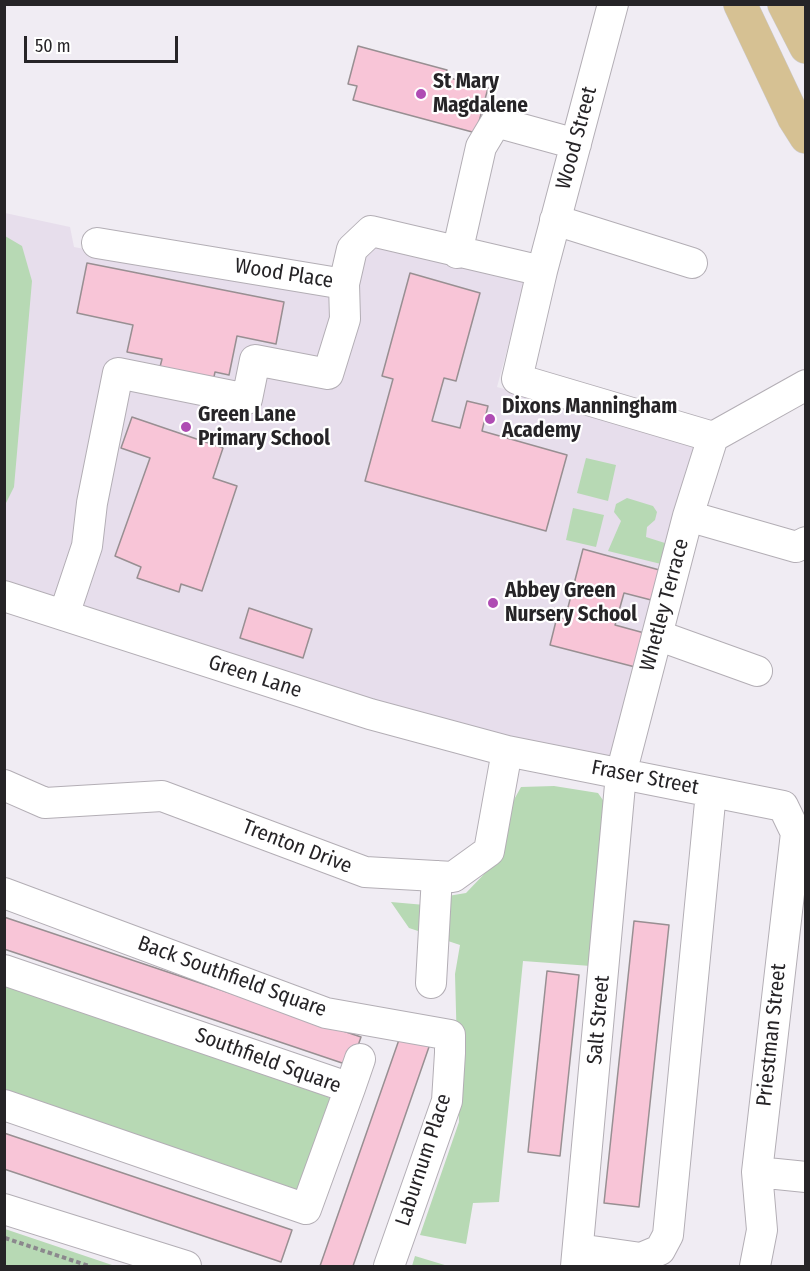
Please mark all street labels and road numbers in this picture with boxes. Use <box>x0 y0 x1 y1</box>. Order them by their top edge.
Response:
street label: Wood Street <box>551 84 603 192</box>
street label: Wood Place <box>233 254 335 294</box>
street label: Whetley Terrace <box>635 536 695 674</box>
street label: Green Lane <box>205 650 305 704</box>
street label: Fraser Street <box>589 755 701 801</box>
street label: Trenton Drive <box>239 815 355 879</box>
street label: Back Southfield Square <box>134 931 330 1023</box>
street label: Priestman Street <box>752 962 792 1108</box>
street label: Salt Street <box>583 974 615 1066</box>
street label: Southfield Square <box>192 1023 344 1099</box>
street label: Laburnum Place <box>391 1091 457 1229</box>

